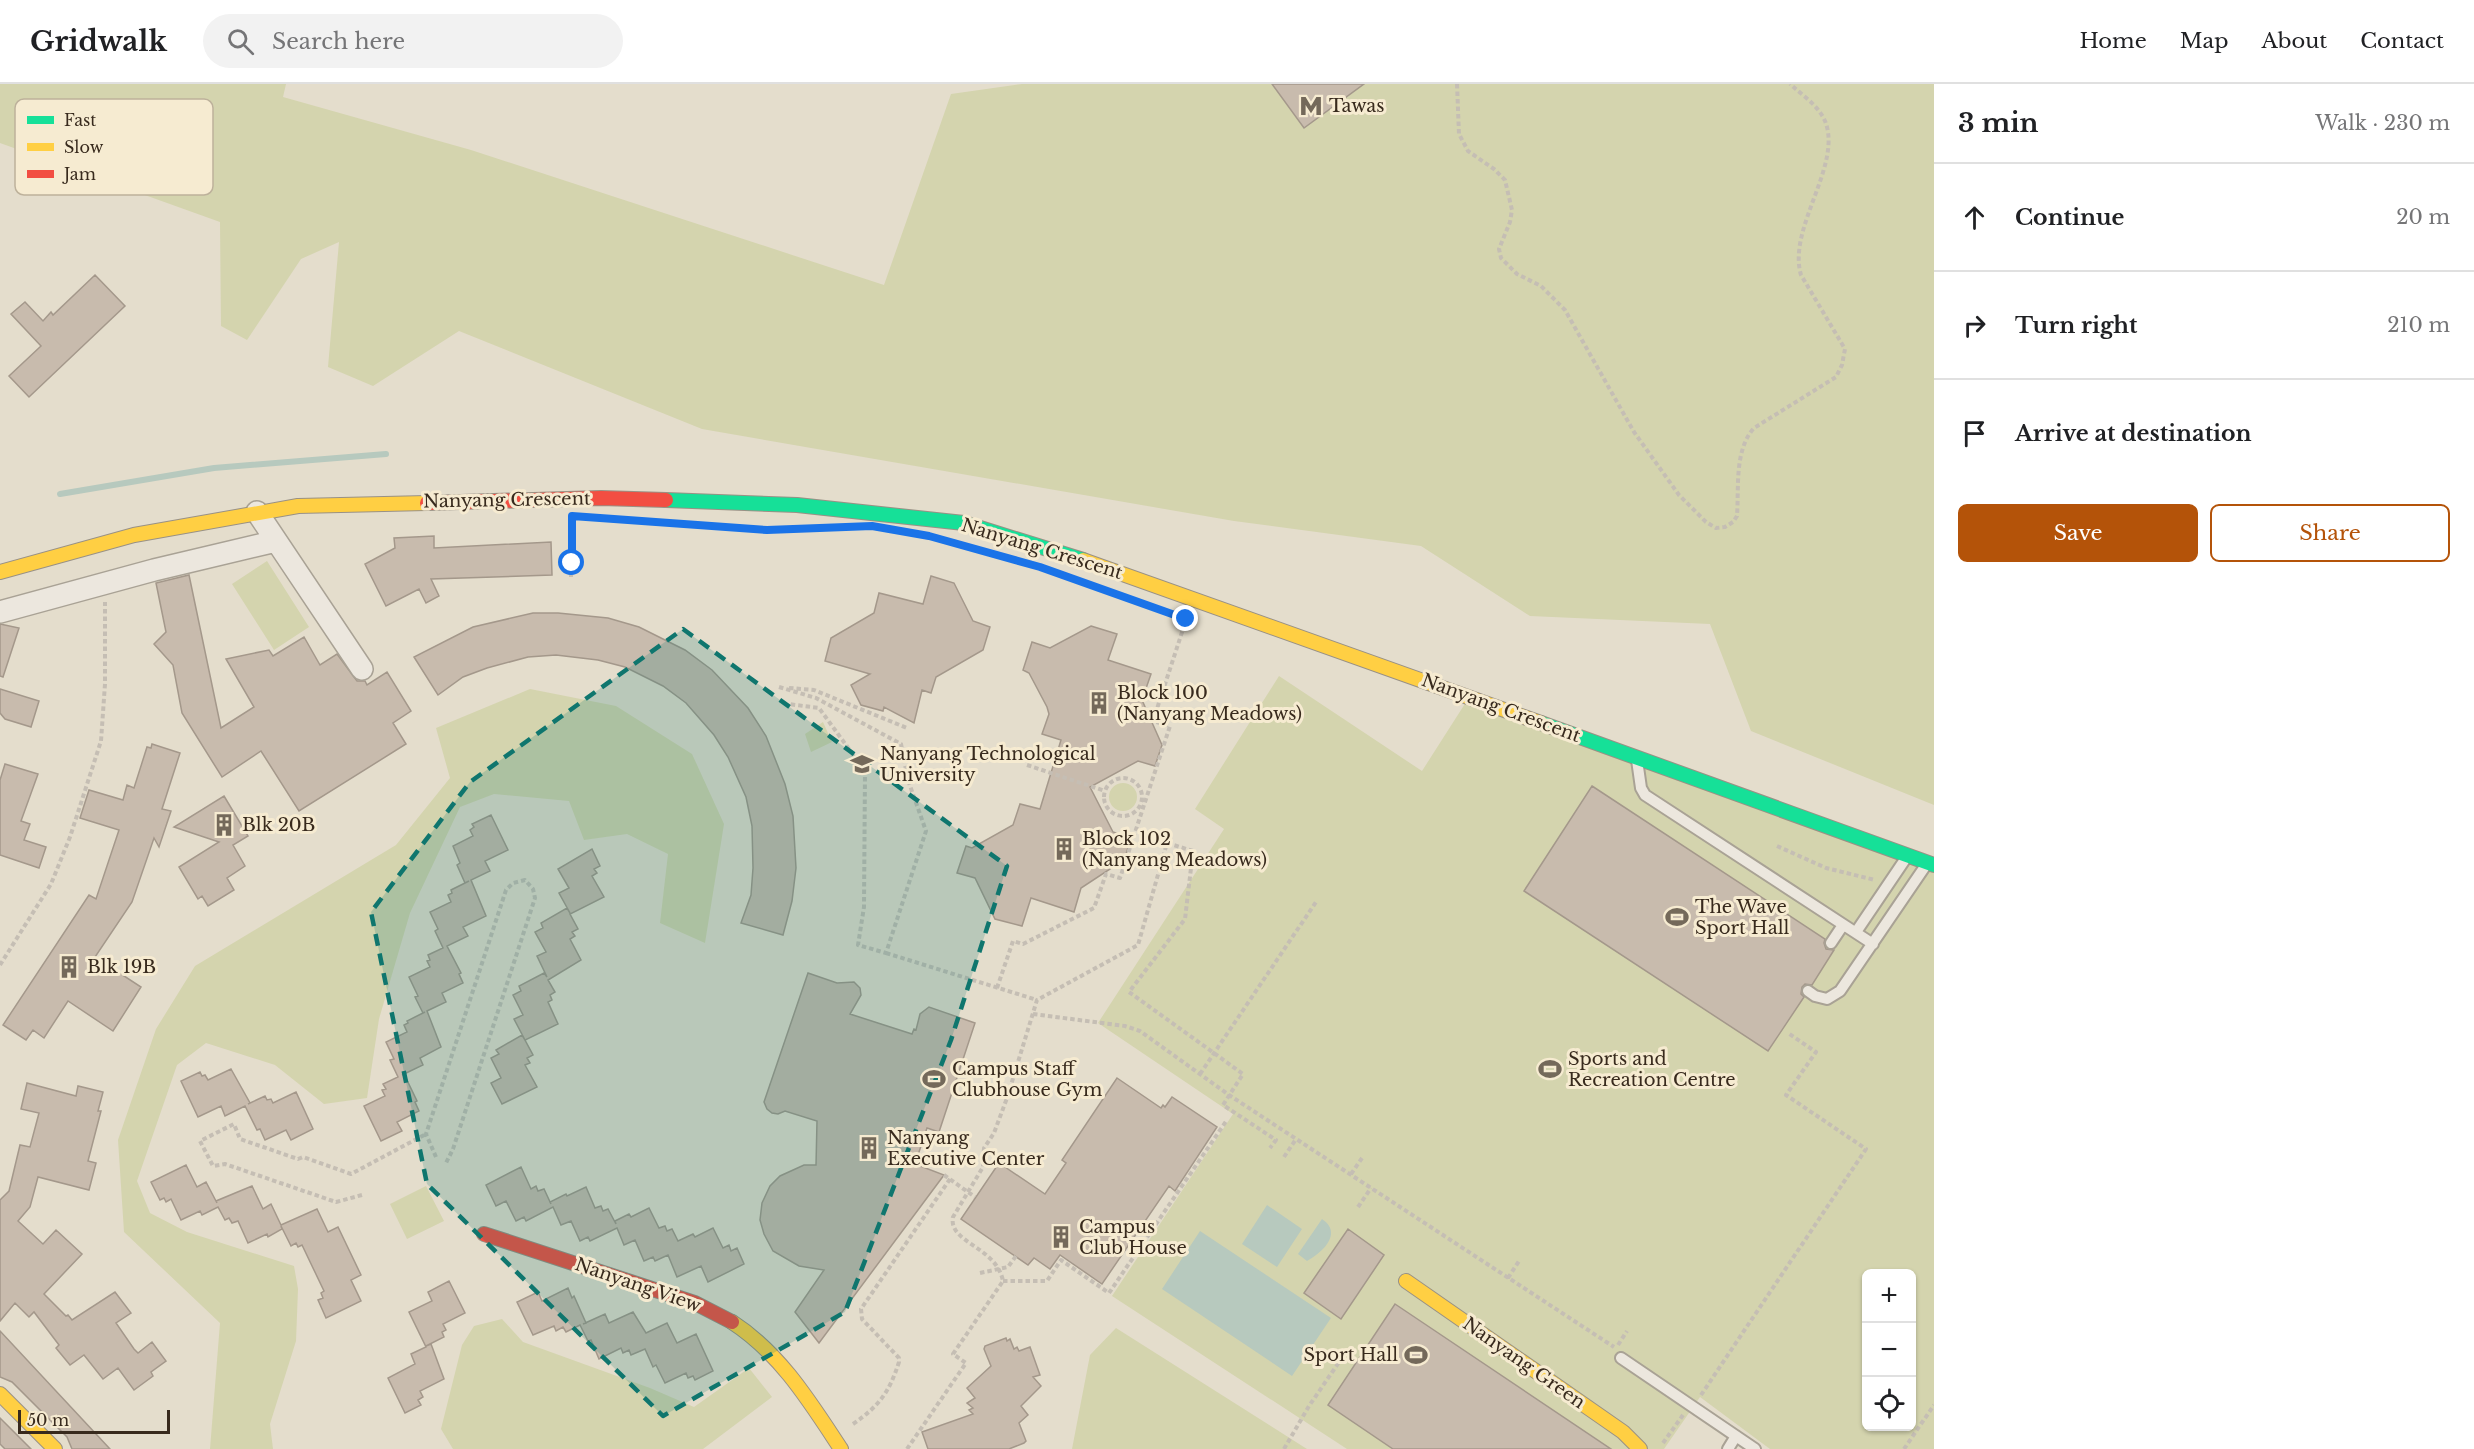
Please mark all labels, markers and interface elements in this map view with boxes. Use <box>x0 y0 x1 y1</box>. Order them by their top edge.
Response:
search box <box>203 14 623 68</box>
text: Gridwalk <box>30 24 167 59</box>
icon: search <box>224 25 257 58</box>
text: Search here <box>272 28 405 55</box>
text: Home <box>2080 28 2147 54</box>
text: Map <box>2180 28 2228 54</box>
text: About <box>2261 28 2327 54</box>
text: Contact <box>2360 28 2444 54</box>
metro station icon: Tawas <box>1298 93 1324 119</box>
place label: Tawas <box>1329 95 1385 117</box>
legend <box>15 99 213 195</box>
text: 3 min <box>1958 107 2039 139</box>
text: Fast <box>64 110 96 130</box>
text: Walk · 230 m <box>2315 111 2450 135</box>
text: Slow <box>64 137 104 157</box>
text: Jam <box>62 164 96 184</box>
icon: ahead <box>1958 201 1991 234</box>
text: Continue <box>2015 204 2124 231</box>
text: 20 m <box>2396 205 2450 229</box>
icon: right <box>1958 309 1991 342</box>
text: Turn right <box>2015 312 2137 339</box>
text: 210 m <box>2387 313 2450 337</box>
icon: arrive <box>1958 417 1991 450</box>
text: Arrive at destination <box>2015 420 2252 447</box>
street label: Nanyang Crescent <box>423 488 591 512</box>
button: Save <box>1958 504 2198 562</box>
button: Share <box>2210 504 2450 562</box>
street label: Nanyang Crescent <box>959 514 1125 584</box>
route start <box>558 549 584 575</box>
route end <box>1172 605 1198 631</box>
street label: Nanyang Crescent <box>1419 669 1584 747</box>
place label: Block 100 (Nanyang Meadows) <box>1117 682 1302 725</box>
building icon: Block 100 (Nanyang Meadows) <box>1086 690 1112 716</box>
place label: Nanyang Technological University <box>880 743 1096 786</box>
school or university icon: Nanyang Technological University <box>849 751 875 777</box>
building icon: Blk 20B <box>211 812 237 838</box>
place label: Blk 20B <box>242 814 315 836</box>
place label: Block 102 (Nanyang Meadows) <box>1082 828 1267 871</box>
building icon: Block 102 (Nanyang Meadows) <box>1051 836 1077 862</box>
place label: The Wave Sport Hall <box>1695 896 1790 939</box>
sports icon: The Wave Sport Hall <box>1664 904 1690 930</box>
building icon: Blk 19B <box>56 954 82 980</box>
place label: Blk 19B <box>87 956 156 978</box>
place label: Sports and Recreation Centre <box>1568 1048 1736 1091</box>
sports icon: Sports and Recreation Centre <box>1537 1056 1563 1082</box>
place label: Campus Staff Clubhouse Gym <box>952 1058 1102 1101</box>
sports icon: Campus Staff Clubhouse Gym <box>921 1066 947 1092</box>
place label: Nanyang Executive Center <box>887 1127 1045 1170</box>
building icon: Nanyang Executive Center <box>856 1135 882 1161</box>
place label: Campus Club House <box>1079 1216 1187 1259</box>
building icon: Campus Club House <box>1048 1224 1074 1250</box>
street label: Nanyang View <box>572 1253 705 1317</box>
map controls <box>1862 1269 1916 1431</box>
button: + <box>1862 1269 1916 1323</box>
street label: Nanyang Green <box>1459 1313 1589 1413</box>
button: − <box>1862 1323 1916 1377</box>
sports icon: Sport Hall <box>1403 1342 1429 1368</box>
place label: Sport Hall <box>1304 1344 1398 1366</box>
button: locate <box>1862 1377 1916 1431</box>
scale bar <box>18 1407 170 1434</box>
text: 50 m <box>27 1410 69 1430</box>

